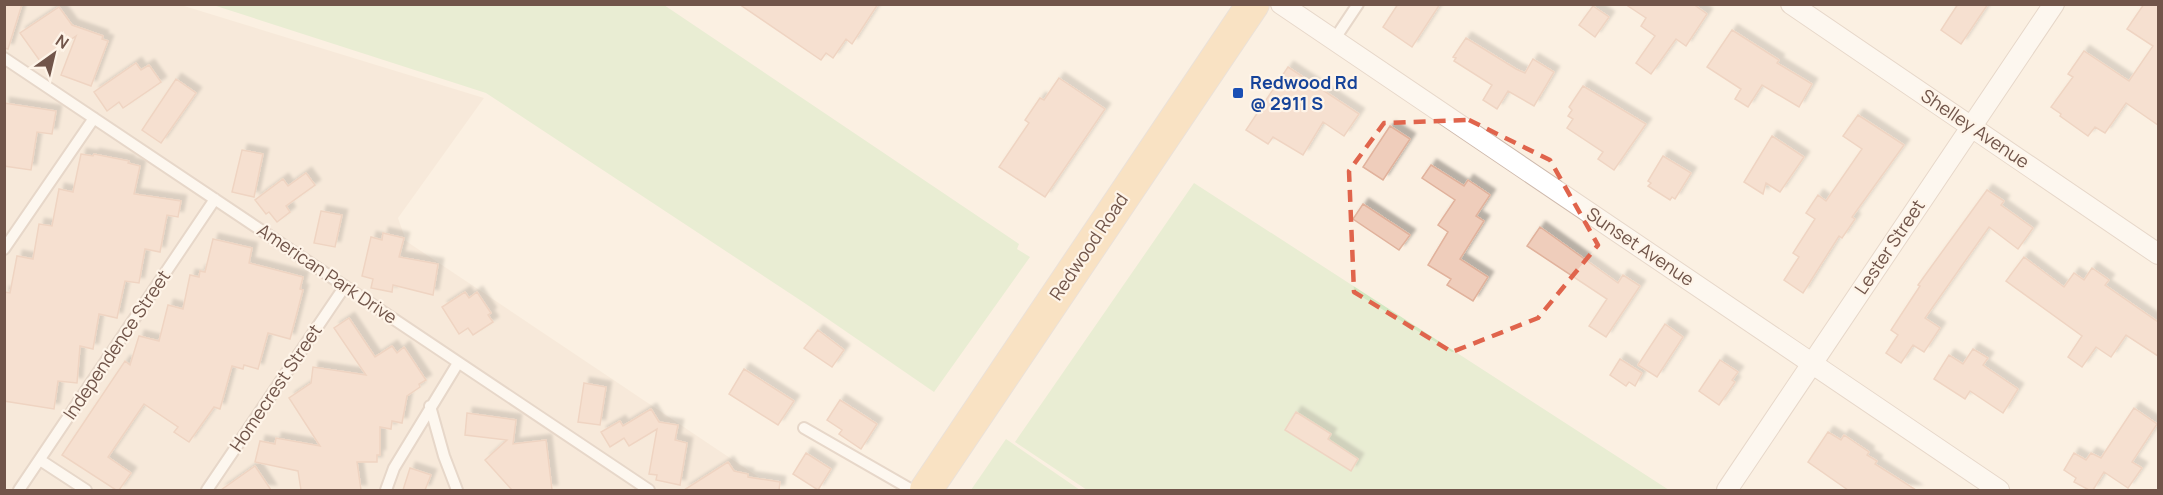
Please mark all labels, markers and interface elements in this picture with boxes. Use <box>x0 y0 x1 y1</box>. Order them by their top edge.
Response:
north arrow <box>24 24 84 84</box>
text: N <box>51 29 73 54</box>
place label: Redwood Rd @ 2911 S <box>1250 70 1358 115</box>
street label: Shelley Avenue <box>1917 83 2034 173</box>
marker: Redwood Rd @ 2911 S <box>1231 86 1245 100</box>
street label: Redwood Road <box>1043 188 1133 305</box>
street label: Lester Street <box>1849 194 1930 299</box>
street label: Sunset Avenue <box>1582 201 1699 291</box>
street label: American Park Drive <box>253 217 402 329</box>
street label: Independence Street <box>57 265 175 424</box>
street label: Homecrest Street <box>224 319 327 456</box>

